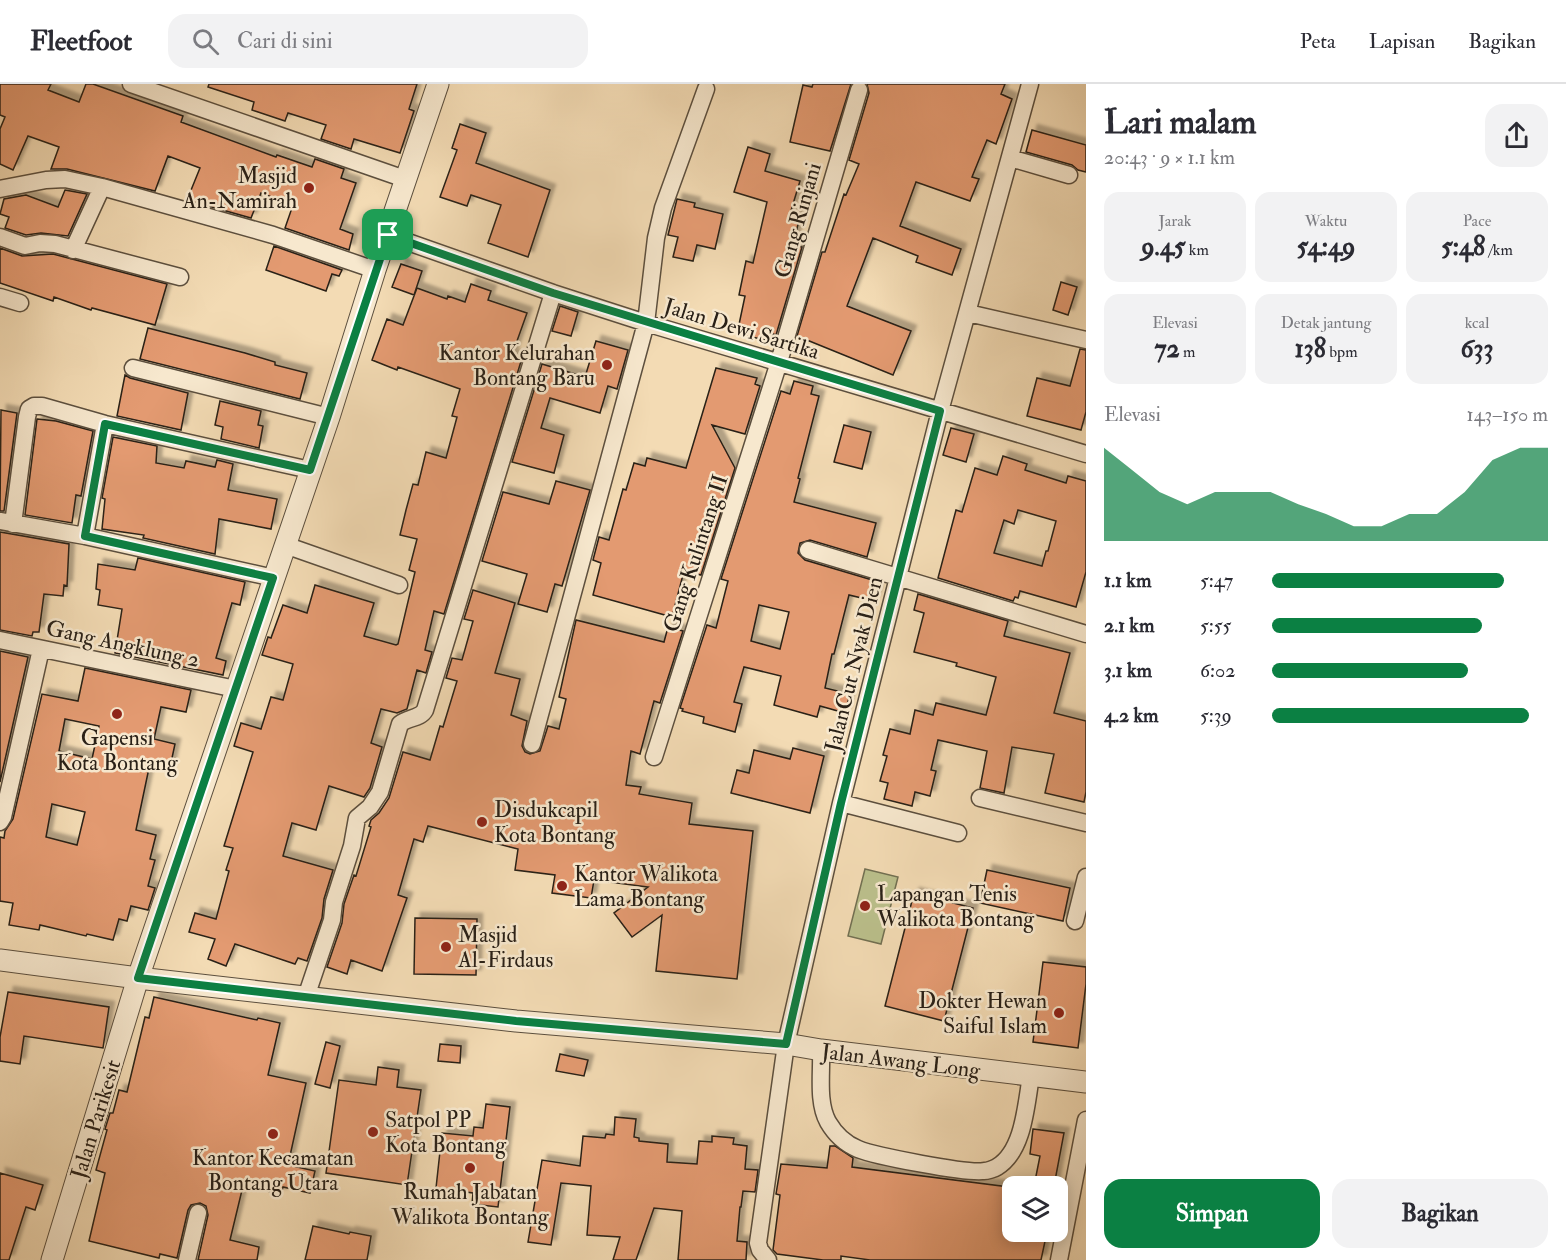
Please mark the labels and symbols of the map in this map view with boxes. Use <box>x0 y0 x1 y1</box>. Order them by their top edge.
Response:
street label: Gang Rinjani <box>768 159 828 281</box>
place label: Masjid An-Namirah <box>181 162 297 215</box>
marker: Masjid An-Namirah <box>302 181 316 195</box>
pin <box>362 209 413 260</box>
street label: Jalan Dewi Sartika <box>660 292 824 366</box>
place label: Kantor Kelurahan Bontang Baru <box>439 339 595 392</box>
marker: Kantor Kelurahan Bontang Baru <box>600 358 614 372</box>
street label: Gang Kulintang II <box>657 471 735 636</box>
street label: JalanCut Nyak Dien <box>818 574 889 756</box>
street label: Gang Angklung 2 <box>44 614 202 674</box>
marker: Gapensi Kota Bontang <box>110 707 124 721</box>
place label: Gapensi Kota Bontang <box>57 724 179 777</box>
place label: Disdukcapil Kota Bontang <box>494 796 616 849</box>
marker: Disdukcapil Kota Bontang <box>475 815 489 829</box>
place label: Kantor Walikota Lama Bontang <box>574 860 719 913</box>
marker: Kantor Walikota Lama Bontang <box>555 879 569 893</box>
place label: Lapangan Tenis Walikota Bontang <box>876 880 1035 933</box>
marker: Lapangan Tenis Walikota Bontang <box>858 899 872 913</box>
place label: Masjid Al-Firdaus <box>457 921 553 974</box>
marker: Masjid Al-Firdaus <box>439 940 453 954</box>
place label: Dokter Hewan Saiful Islam <box>918 987 1047 1040</box>
marker: Dokter Hewan Saiful Islam <box>1052 1006 1066 1020</box>
street label: Jalan Awang Long <box>819 1037 983 1085</box>
street label: Jalan Parikesit <box>64 1056 127 1183</box>
place label: Satpol PP Kota Bontang <box>385 1106 507 1159</box>
marker: Satpol PP Kota Bontang <box>366 1125 380 1139</box>
marker: Kantor Kecamatan Bontang Utara <box>266 1127 280 1141</box>
place label: Kantor Kecamatan Bontang Utara <box>192 1144 354 1197</box>
marker: Rumah Jabatan Walikota Bontang <box>463 1161 477 1175</box>
place label: Rumah Jabatan Walikota Bontang <box>390 1178 550 1231</box>

